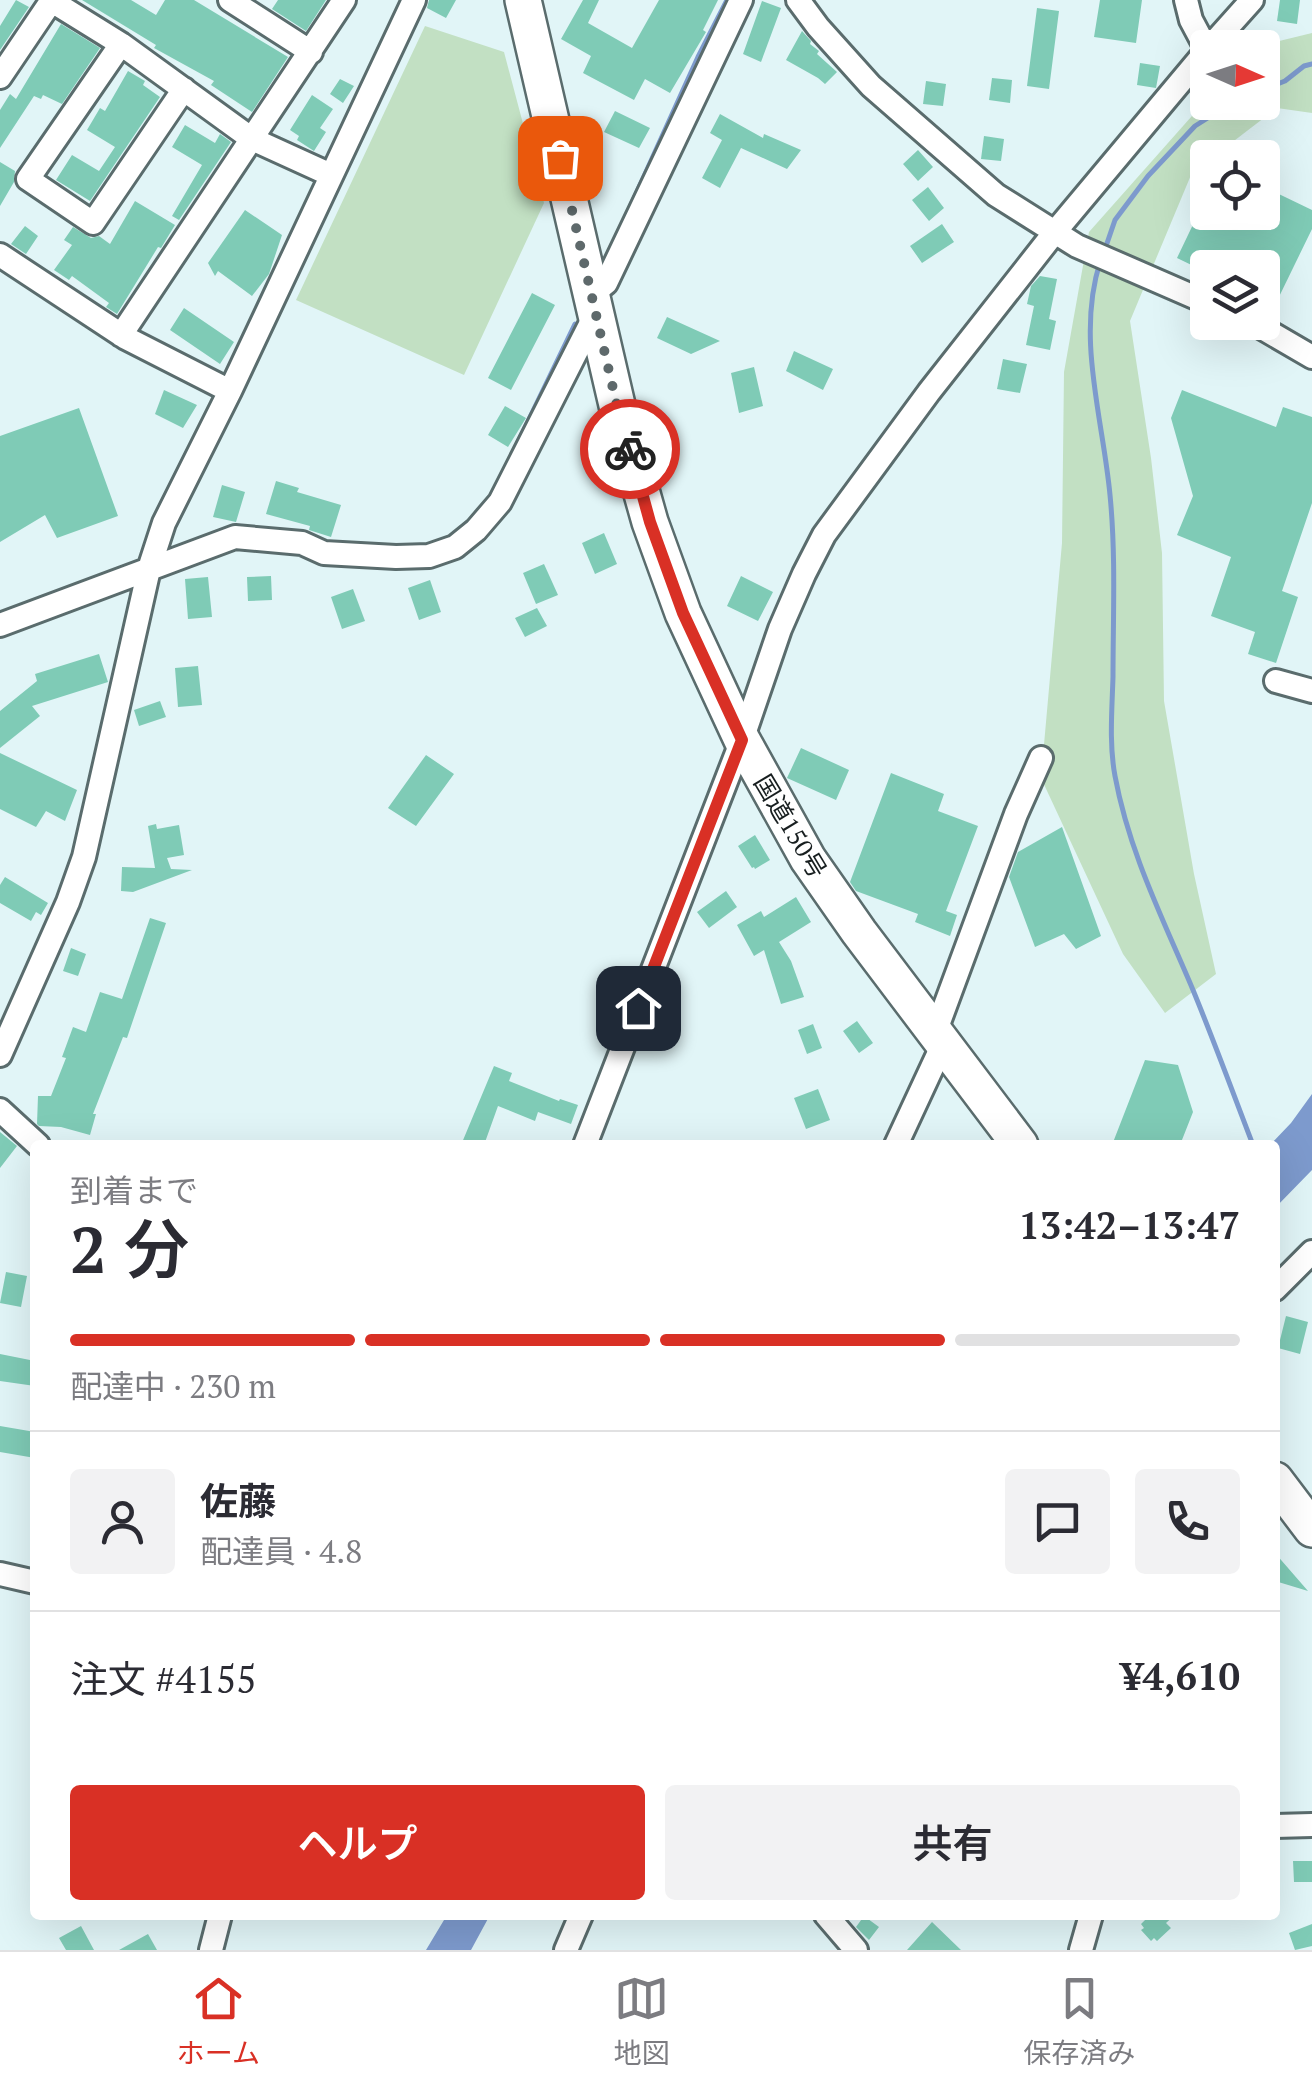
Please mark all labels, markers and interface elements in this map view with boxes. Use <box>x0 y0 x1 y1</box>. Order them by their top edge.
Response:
north arrow <box>1190 30 1280 120</box>
map controls <box>1190 30 1280 340</box>
pin <box>518 116 603 201</box>
icon: bag <box>533 131 588 186</box>
button: locate <box>1190 140 1280 230</box>
button: layers <box>1190 250 1280 340</box>
courier <box>580 399 680 499</box>
icon: bike <box>603 422 658 477</box>
street label: 国道150号 <box>747 768 835 884</box>
pin <box>596 966 681 1051</box>
icon: home <box>611 981 666 1036</box>
text: 到着まで <box>70 1169 198 1211</box>
text: 13:42–13:47 <box>1018 1200 1240 1250</box>
text: 2 分 <box>70 1205 189 1292</box>
text: 配達中 · 230 m <box>70 1365 276 1407</box>
button: person <box>70 1469 175 1574</box>
button: chat <box>1005 1469 1110 1574</box>
button: phone <box>1135 1469 1240 1574</box>
text: 佐藤 <box>200 1476 276 1526</box>
text: 配達員 · 4.8 <box>200 1530 362 1572</box>
text: ¥4,610 <box>1121 1651 1240 1701</box>
text: 注文 #4155 <box>70 1654 257 1704</box>
button: ヘルプ <box>70 1785 645 1900</box>
button: 共有 <box>665 1785 1240 1900</box>
tab: ホーム <box>177 1971 260 2071</box>
tab: 地図 <box>614 1971 670 2071</box>
tab: 保存済み <box>1023 1971 1135 2071</box>

